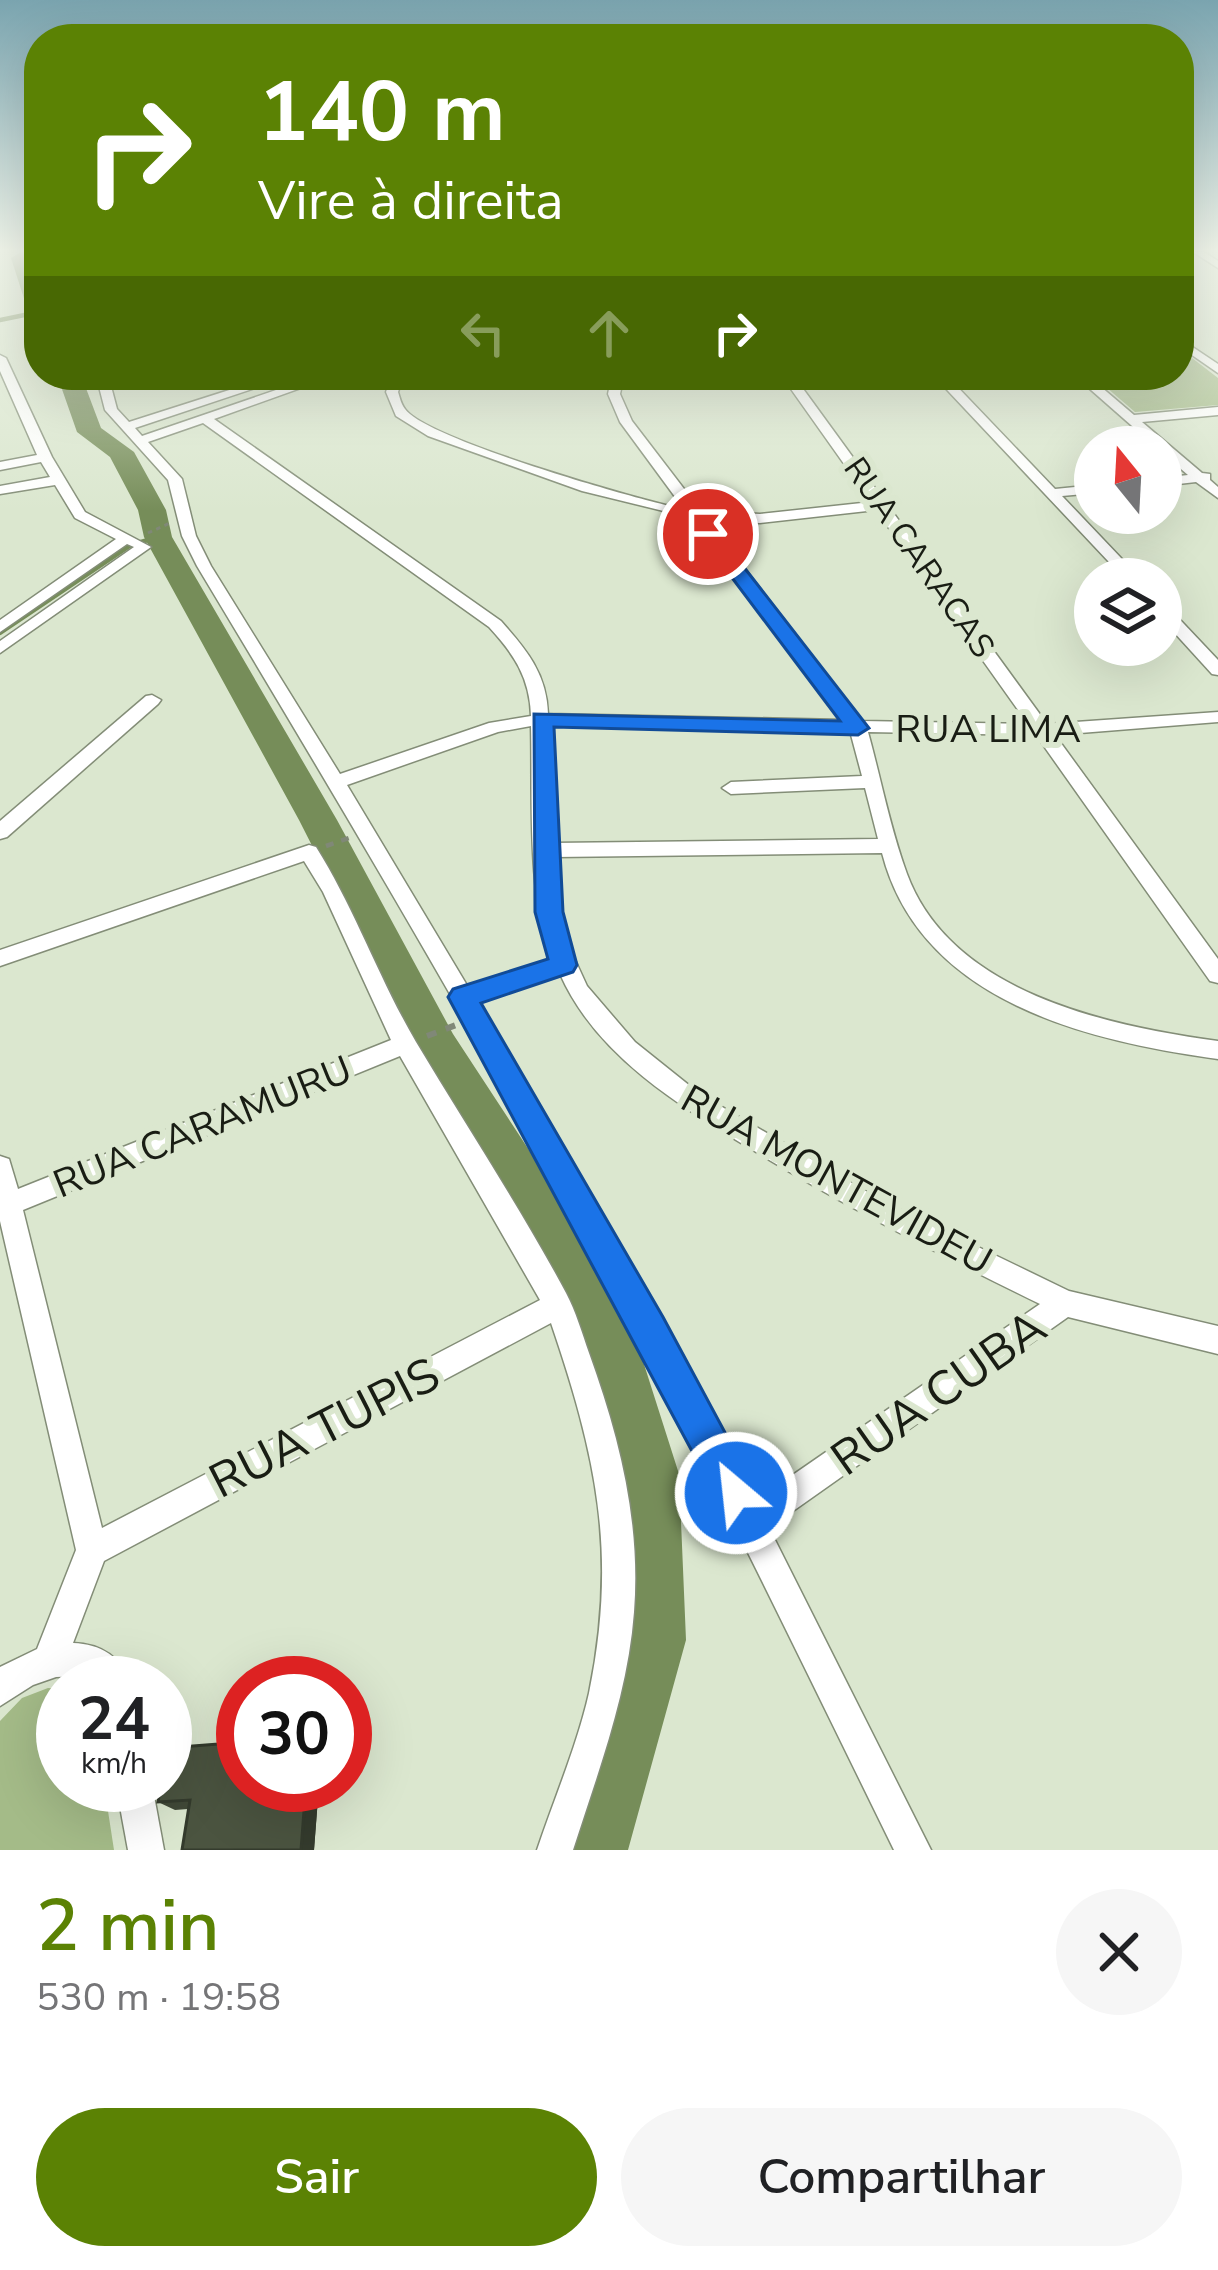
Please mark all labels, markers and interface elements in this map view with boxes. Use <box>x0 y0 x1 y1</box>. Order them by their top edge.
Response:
text: 140 m <box>258 55 506 170</box>
icon: right <box>60 72 216 228</box>
text: Vire à direita <box>258 164 564 238</box>
icon: left <box>450 300 516 366</box>
icon: ahead <box>576 300 642 366</box>
icon: right <box>702 300 768 366</box>
north arrow <box>1074 426 1182 534</box>
map controls <box>1074 426 1182 666</box>
street label: RUA CARACAS <box>833 449 1005 667</box>
pin <box>657 483 759 585</box>
icon: arrive <box>675 501 741 567</box>
button: layers <box>1074 558 1182 666</box>
street label: RUA LIMA <box>895 703 1081 756</box>
street label: RUA CARAMURU <box>46 1043 359 1211</box>
street label: RUA MONTEVIDEU <box>671 1073 1001 1288</box>
street label: RUA CUBA <box>818 1295 1059 1491</box>
street label: RUA TUPIS <box>198 1342 451 1514</box>
position arrow <box>673 1430 799 1556</box>
speed limit sign: 30 <box>216 1656 372 1812</box>
text: 24 <box>78 1678 150 1760</box>
text: km/h <box>81 1743 147 1784</box>
text: 2 min <box>36 1877 219 1975</box>
button: close <box>1056 1889 1182 2015</box>
text: 530 m · 19:58 <box>36 1971 281 2024</box>
button: Sair <box>36 2108 597 2246</box>
button: Compartilhar <box>621 2108 1182 2246</box>

